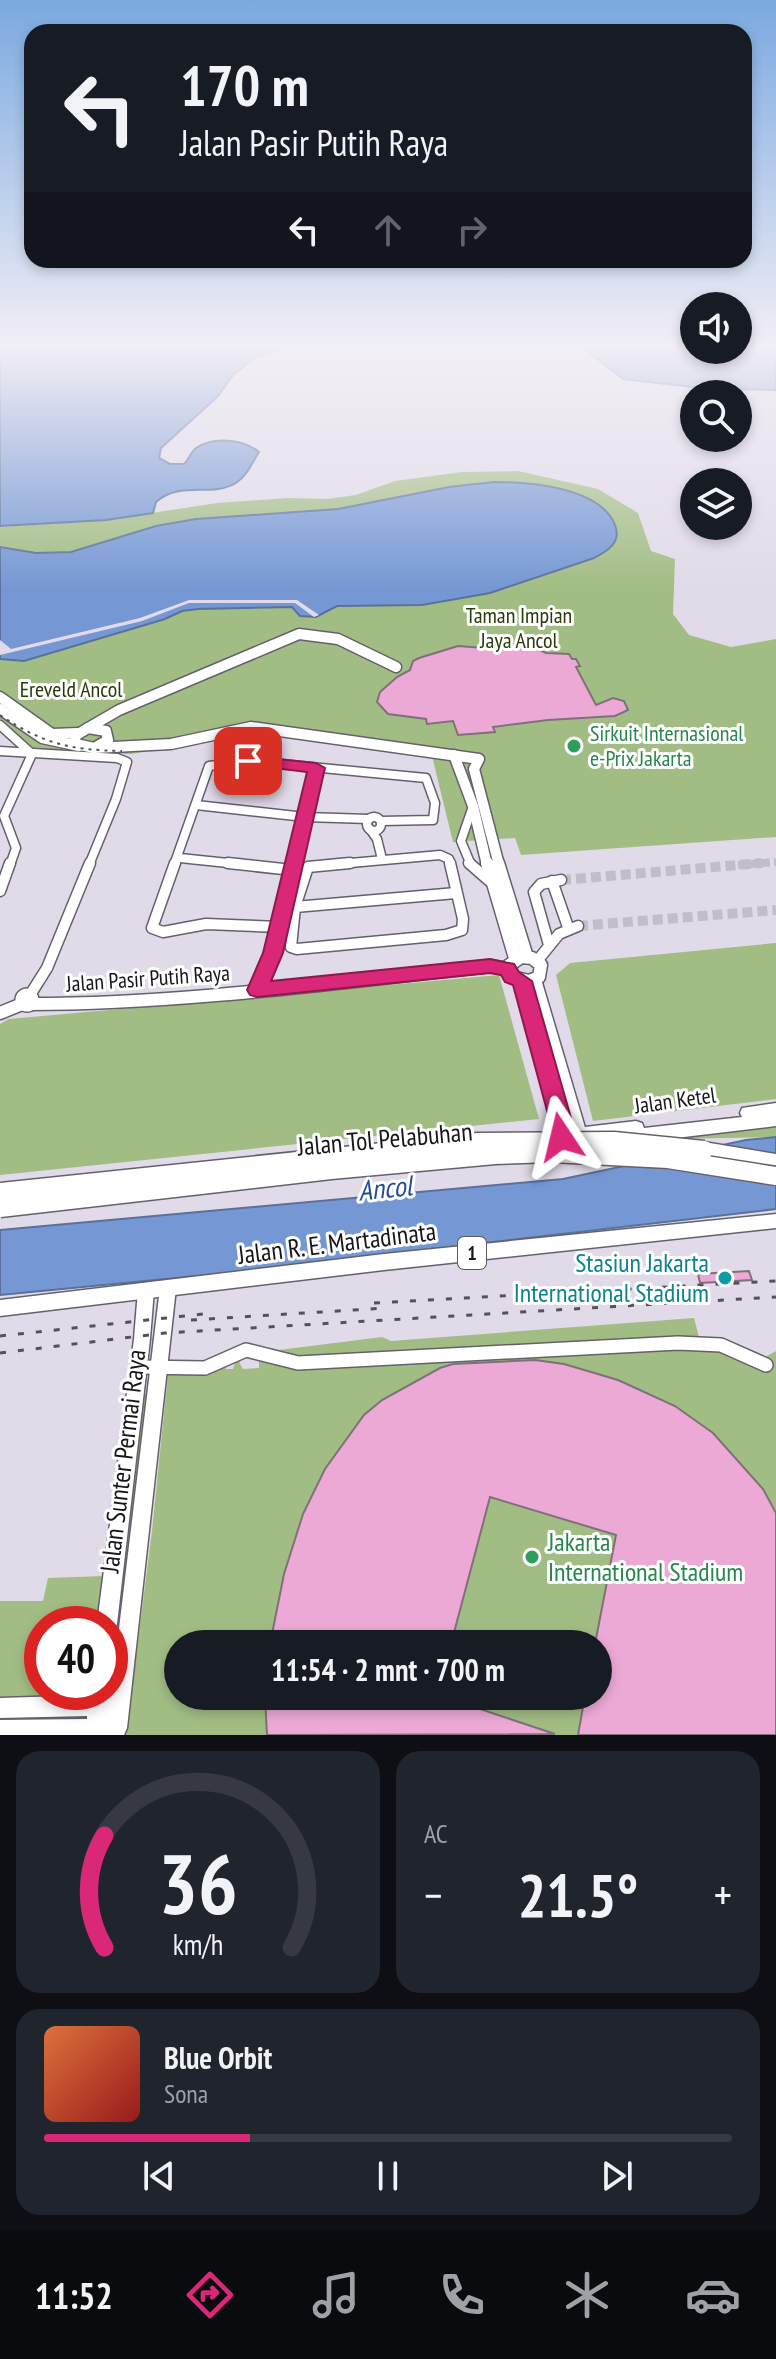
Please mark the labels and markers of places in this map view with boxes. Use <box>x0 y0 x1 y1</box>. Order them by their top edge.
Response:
place label: Sirkuit Internasional e-Prix Jakarta <box>590 719 744 772</box>
pin <box>214 727 282 795</box>
marker: Sirkuit Internasional e-Prix Jakarta <box>565 737 583 755</box>
place label: Stasiun Jakarta International Stadium <box>514 1246 709 1309</box>
marker: Stasiun Jakarta International Stadium <box>716 1269 734 1287</box>
place label: Jakarta International Stadium <box>547 1525 743 1588</box>
marker: Jakarta International Stadium <box>523 1548 541 1566</box>

